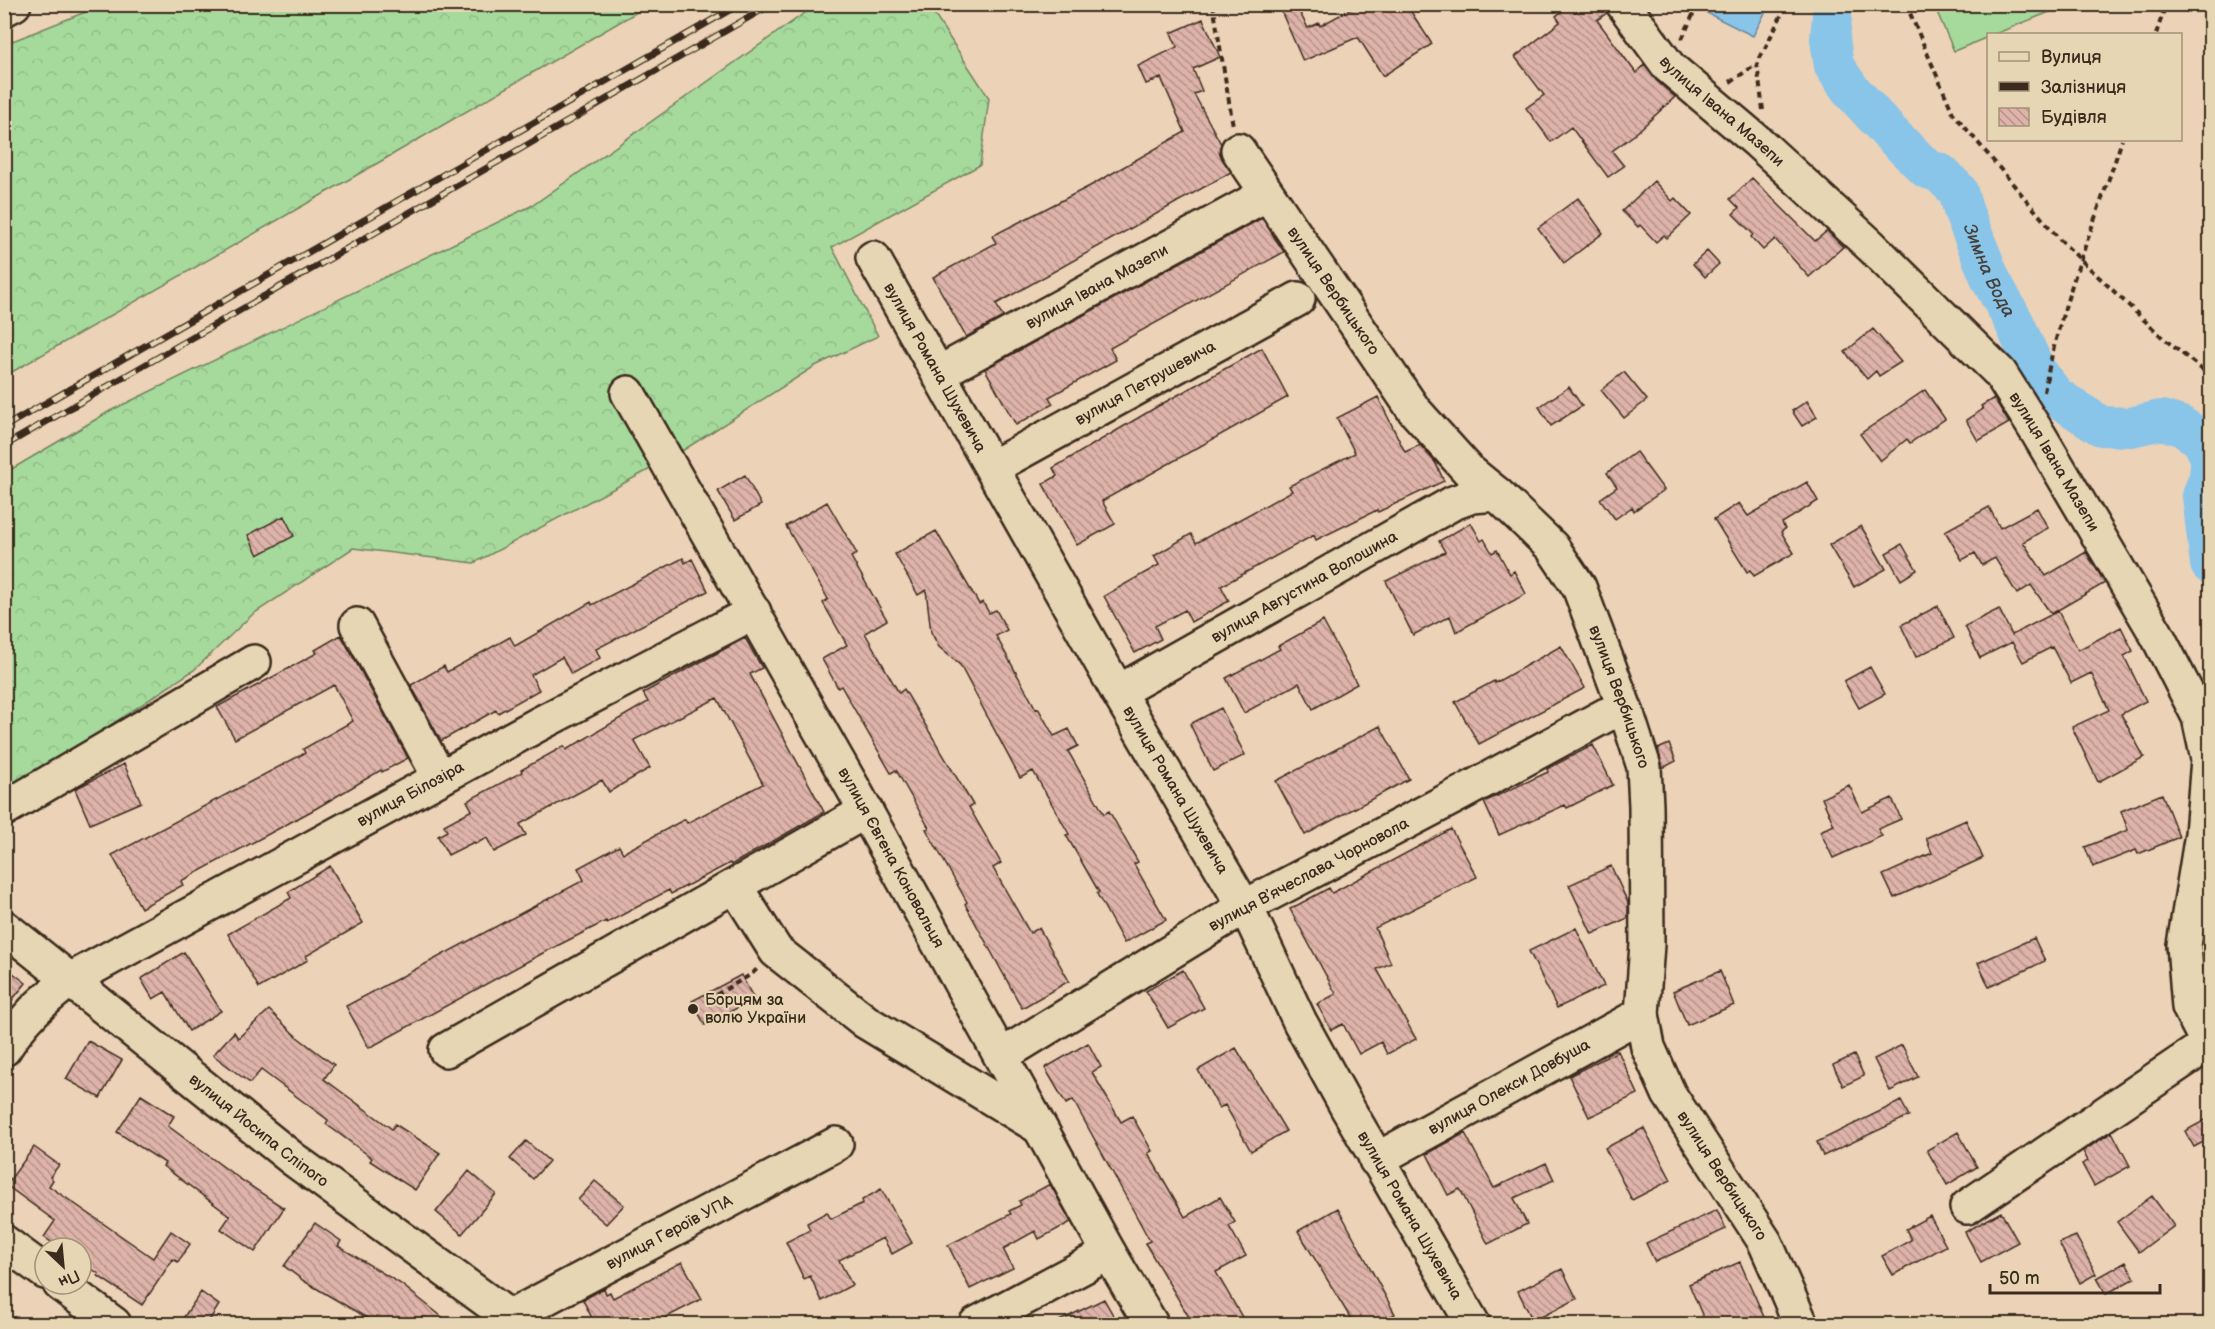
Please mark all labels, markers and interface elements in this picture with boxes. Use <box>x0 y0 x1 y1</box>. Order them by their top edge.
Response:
legend <box>1987 33 2182 141</box>
text: Вулиця <box>2041 47 2102 68</box>
street label: вулиця Івана Мазепи <box>1655 53 1788 171</box>
text: Залізниця <box>2041 77 2126 98</box>
text: Будівля <box>2041 107 2107 128</box>
water label: Зимна Вода <box>1959 220 2020 321</box>
street label: вулиця Вербицького <box>1283 223 1383 358</box>
street label: вулиця Івана Мазепи <box>1022 240 1171 333</box>
street label: вулиця Романа Шухевича <box>879 279 991 456</box>
street label: вулиця Петрушевича <box>1072 336 1219 429</box>
street label: вулиця Івана Мазепи <box>2005 389 2103 535</box>
street label: вулиця Августина Волошина <box>1208 526 1401 647</box>
street label: вулиця Вербицького <box>1585 623 1653 771</box>
street label: вулиця Романа Шухевича <box>1119 702 1233 878</box>
street label: вулиця Білозіра <box>354 757 468 831</box>
street label: вулиця Євгена Коновальця <box>834 764 949 951</box>
street label: вулиця Вʼячеслава Чорновола <box>1206 814 1413 936</box>
place label: Борцям за волю України <box>705 991 806 1028</box>
marker: Борцям за волю України <box>686 1002 700 1016</box>
street label: вулиця Олекси Довбуша <box>1425 1035 1594 1139</box>
street label: вулиця Йосипа Сліпого <box>185 1070 332 1191</box>
street label: вулиця Вербицького <box>1673 1107 1771 1244</box>
street label: вулиця Романа Шухевича <box>1353 1128 1467 1304</box>
street label: вулиця Героїв УПА <box>603 1191 736 1274</box>
north arrow <box>33 1236 93 1296</box>
scale bar <box>1990 1257 2160 1295</box>
text: Пн <box>55 1265 83 1291</box>
text: 50 m <box>1999 1268 2040 1289</box>

